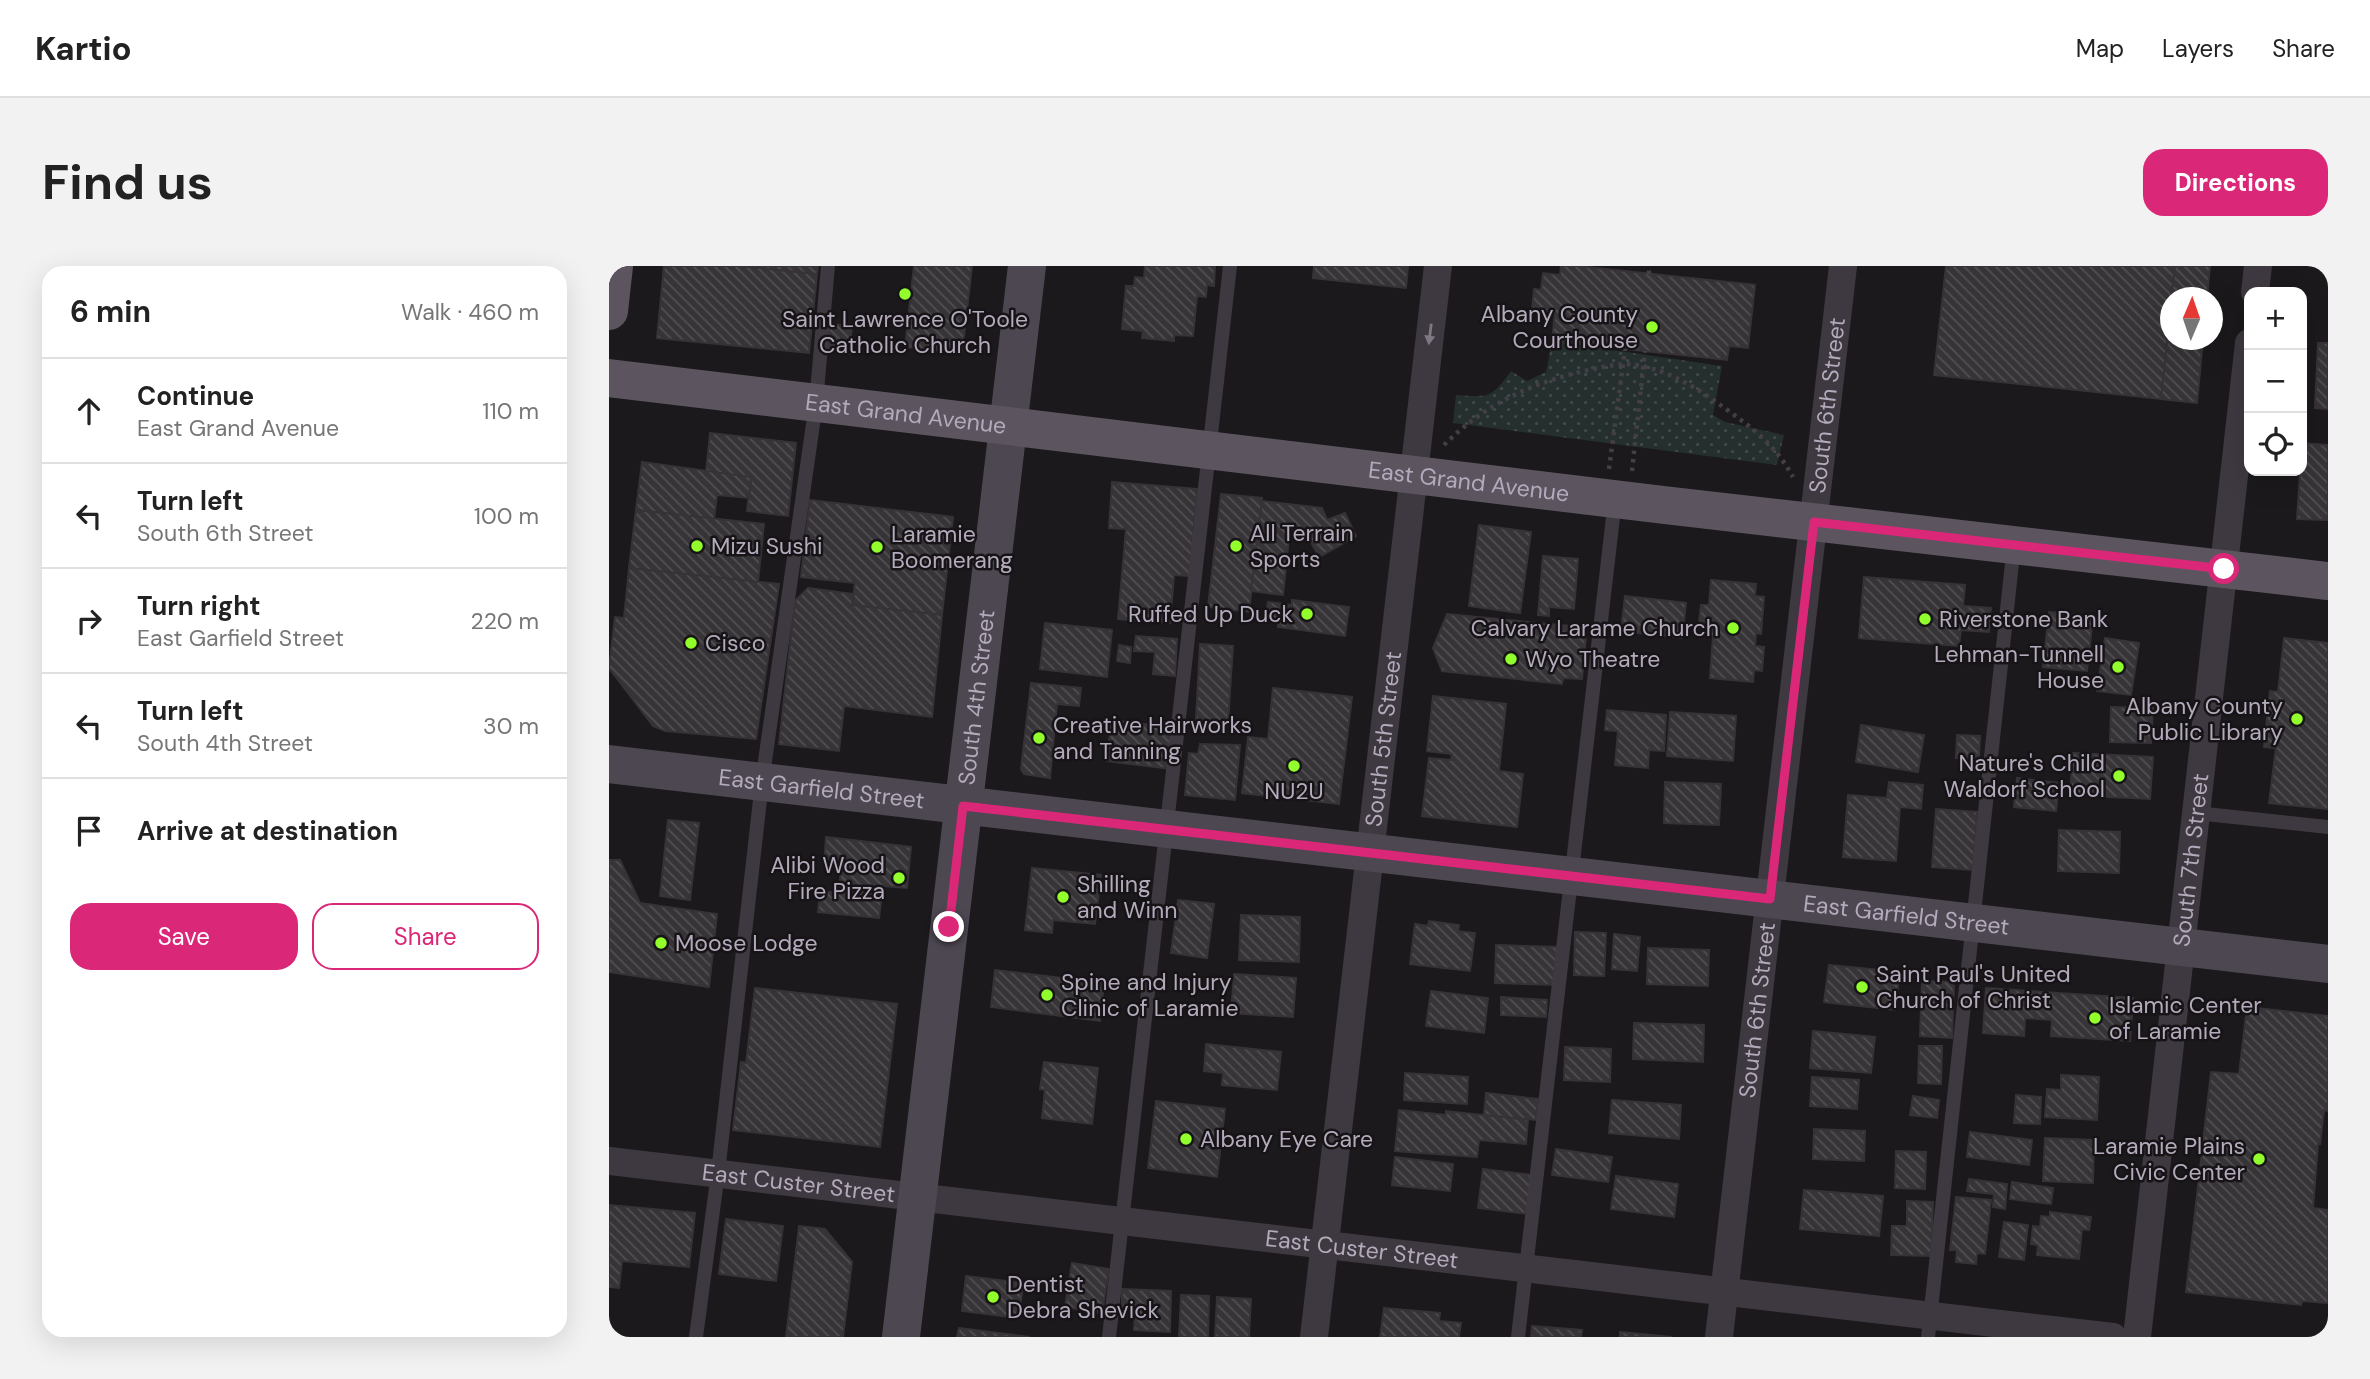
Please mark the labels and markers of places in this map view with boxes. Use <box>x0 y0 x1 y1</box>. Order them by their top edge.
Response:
marker: Saint Lawrence O'Toole Catholic Church <box>897 286 913 302</box>
place label: Albany County Courthouse <box>1481 299 1638 355</box>
place label: Saint Lawrence O'Toole Catholic Church <box>782 304 1028 360</box>
marker: Albany County Courthouse <box>1644 319 1660 335</box>
place label: All Terrain Sports <box>1250 518 1354 574</box>
place label: Laramie Boomerang <box>891 519 1013 575</box>
place label: Mizu Sushi <box>711 531 823 561</box>
marker: Mizu Sushi <box>689 538 705 554</box>
marker: All Terrain Sports <box>1228 538 1244 554</box>
marker: Laramie Boomerang <box>869 539 885 555</box>
place label: Ruffed Up Duck <box>1128 599 1293 629</box>
place label: Riverstone Bank <box>1939 604 2109 634</box>
marker: Ruffed Up Duck <box>1299 606 1315 622</box>
marker: Riverstone Bank <box>1917 611 1933 627</box>
place label: Calvary Larame Church <box>1471 613 1719 643</box>
marker: Calvary Larame Church <box>1725 620 1741 636</box>
place label: Cisco <box>705 628 765 658</box>
marker: Cisco <box>683 635 699 651</box>
place label: Lehman-Tunnell House <box>1934 639 2104 695</box>
place label: Wyo Theatre <box>1525 644 1660 674</box>
marker: Wyo Theatre <box>1503 651 1519 667</box>
marker: Lehman-Tunnell House <box>2110 659 2126 675</box>
place label: Albany County Public Library <box>2126 691 2283 747</box>
place label: Creative Hairworks and Tanning <box>1053 710 1252 766</box>
marker: Albany County Public Library <box>2289 711 2305 727</box>
marker: Creative Hairworks and Tanning <box>1031 730 1047 746</box>
place label: Nature's Child Waldorf School <box>1944 748 2105 804</box>
marker: NU2U <box>1286 758 1302 774</box>
marker: Nature's Child Waldorf School <box>2111 768 2127 784</box>
place label: NU2U <box>1264 776 1324 806</box>
place label: Alibi Wood Fire Pizza <box>770 850 885 906</box>
place label: Shilling and Winn <box>1077 869 1177 925</box>
marker: Alibi Wood Fire Pizza <box>891 870 907 886</box>
marker: Shilling and Winn <box>1055 889 1071 905</box>
place label: Moose Lodge <box>675 928 818 958</box>
marker: Moose Lodge <box>653 935 669 951</box>
place label: Saint Paul's United Church of Christ <box>1876 959 2071 1015</box>
place label: Spine and Injury Clinic of Laramie <box>1061 967 1238 1023</box>
marker: Saint Paul's United Church of Christ <box>1854 979 1870 995</box>
marker: Spine and Injury Clinic of Laramie <box>1039 987 1055 1003</box>
place label: Islamic Center of Laramie <box>2109 990 2262 1046</box>
marker: Islamic Center of Laramie <box>2087 1010 2103 1026</box>
place label: Albany Eye Care <box>1200 1124 1373 1154</box>
marker: Albany Eye Care <box>1178 1131 1194 1147</box>
place label: Laramie Plains Civic Center <box>2093 1131 2245 1187</box>
marker: Laramie Plains Civic Center <box>2251 1151 2267 1167</box>
place label: Dentist Debra Shevick <box>1007 1269 1159 1325</box>
marker: Dentist Debra Shevick <box>985 1289 1001 1305</box>

